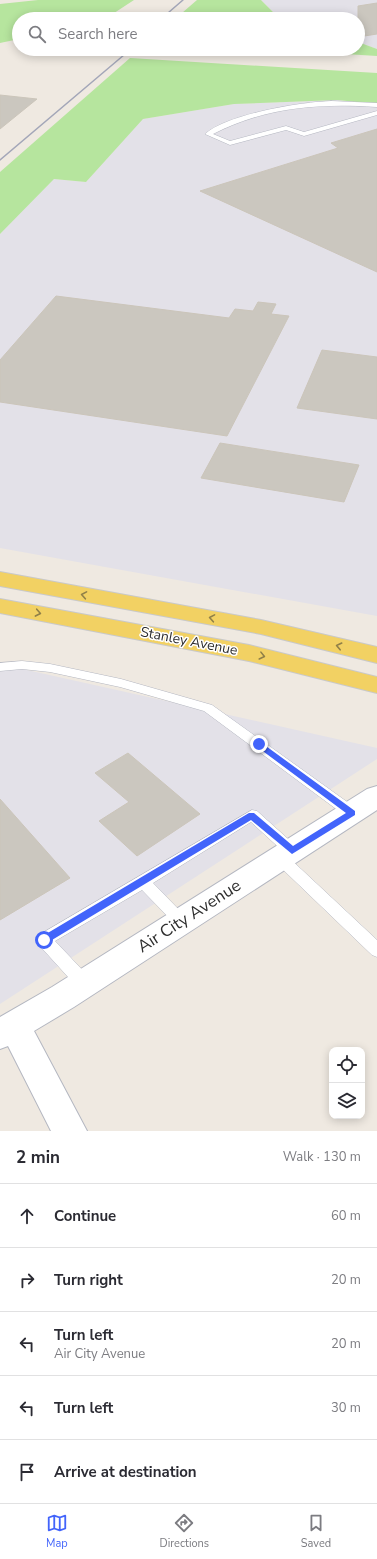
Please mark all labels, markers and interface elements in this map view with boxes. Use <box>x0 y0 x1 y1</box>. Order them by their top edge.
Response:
search box <box>12 12 365 56</box>
icon: search <box>26 23 48 45</box>
text: Search here <box>58 24 138 44</box>
one-way arrow <box>81 591 87 599</box>
one-way arrow <box>35 608 41 617</box>
one-way arrow <box>209 615 215 623</box>
street label: Stanley Avenue <box>139 622 239 660</box>
one-way arrow <box>336 642 343 651</box>
one-way arrow <box>258 651 265 660</box>
route end <box>250 735 268 753</box>
street label: Air City Avenue <box>133 874 245 958</box>
route start <box>35 931 53 949</box>
map controls <box>329 1047 365 1119</box>
button: locate <box>329 1047 365 1083</box>
button: layers <box>329 1083 365 1119</box>
text: 2 min <box>16 1146 60 1169</box>
text: Walk · 130 m <box>283 1148 361 1166</box>
icon: ahead <box>16 1205 38 1227</box>
text: Continue <box>54 1206 116 1226</box>
text: 60 m <box>331 1207 361 1225</box>
icon: right <box>16 1269 38 1291</box>
text: Turn right <box>54 1270 123 1290</box>
text: 20 m <box>331 1271 361 1289</box>
text: Turn left <box>54 1325 113 1345</box>
icon: left <box>16 1333 38 1355</box>
text: 20 m <box>331 1335 361 1353</box>
text: Air City Avenue <box>54 1345 145 1363</box>
icon: left <box>16 1397 38 1419</box>
text: Turn left <box>54 1398 113 1418</box>
text: 30 m <box>331 1399 361 1417</box>
icon: arrive <box>16 1461 38 1483</box>
text: Arrive at destination <box>54 1462 197 1482</box>
tab: Map <box>46 1512 68 1551</box>
tab: Directions <box>160 1512 209 1551</box>
tab: Saved <box>301 1512 331 1551</box>

